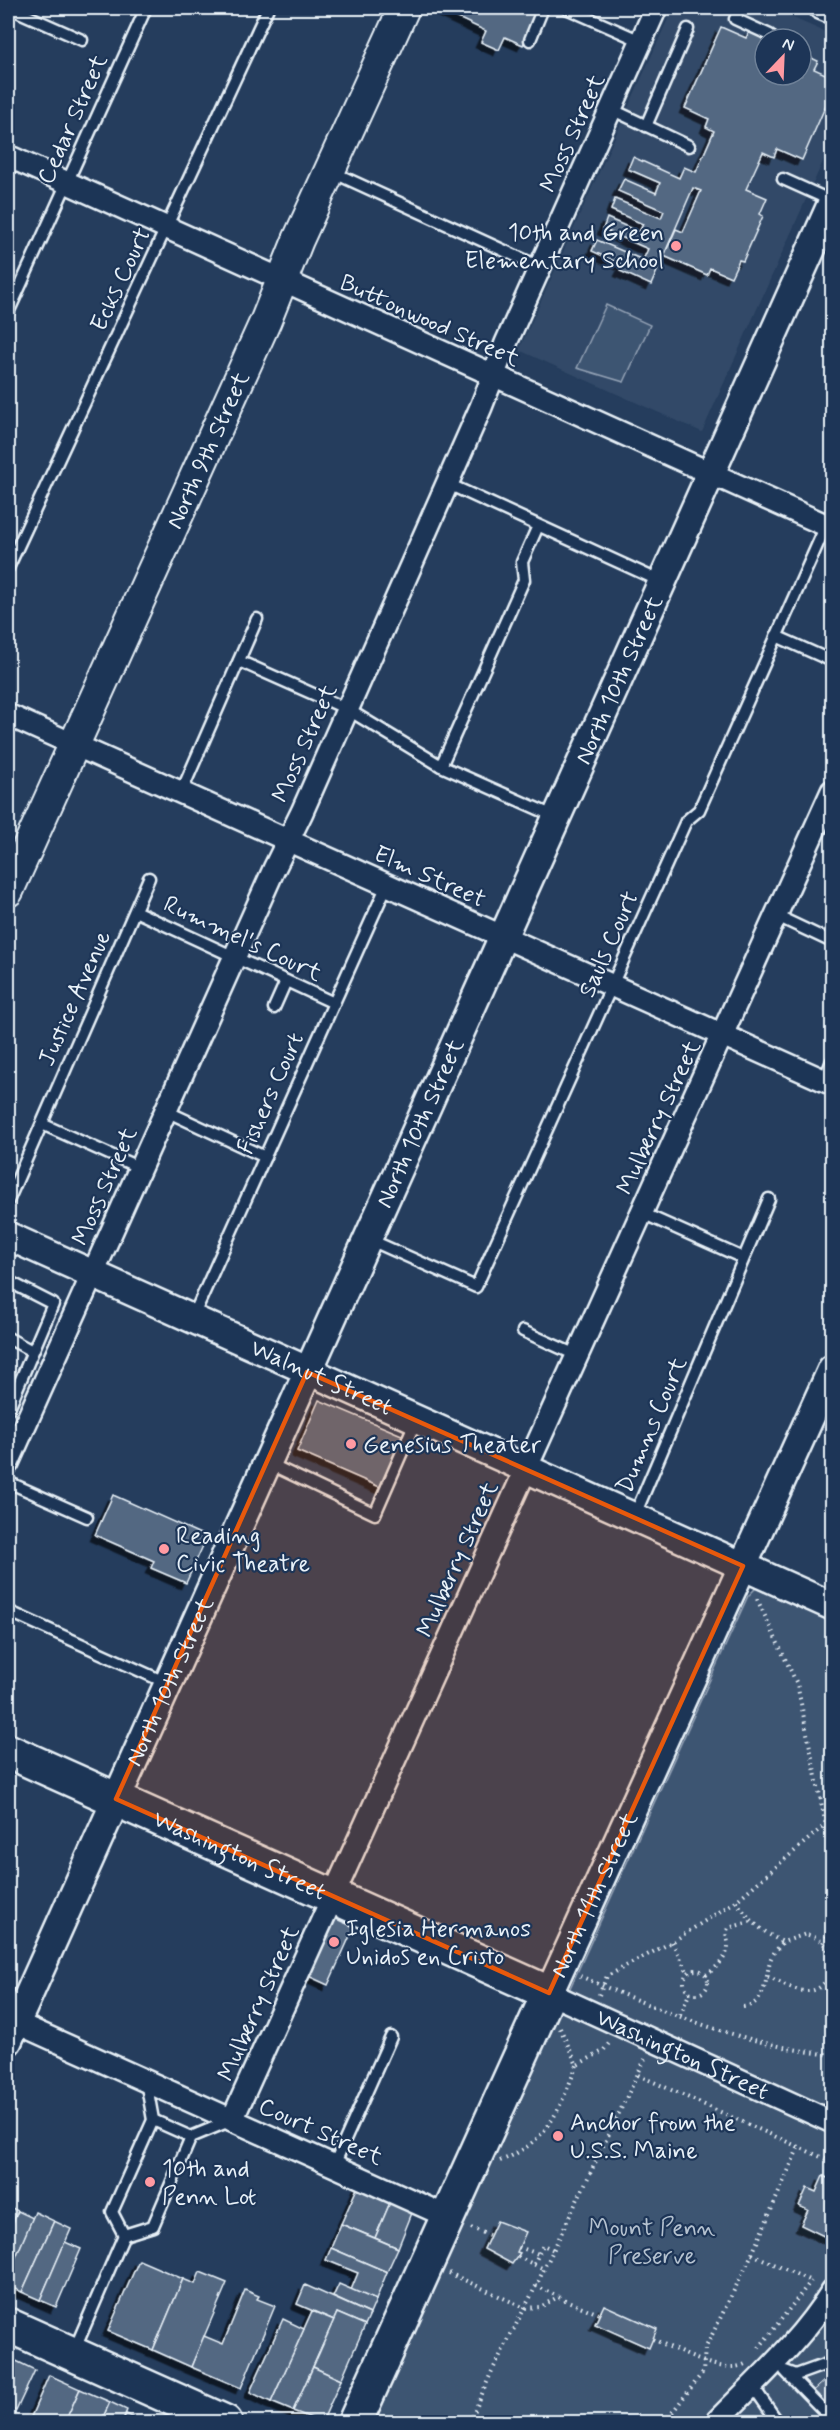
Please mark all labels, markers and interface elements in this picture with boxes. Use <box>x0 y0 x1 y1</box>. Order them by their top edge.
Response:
north arrow <box>753 27 813 87</box>
text: N <box>779 33 797 56</box>
street label: Cedar Street <box>31 50 116 189</box>
street label: Moss Street <box>533 69 613 198</box>
place label: 10th and Green Elementary School <box>465 218 664 277</box>
street label: Ecks Court <box>84 223 159 336</box>
marker: 10th and Green Elementary School <box>669 239 683 253</box>
street label: Buttonwood Street <box>334 268 524 375</box>
street label: North 9th Street <box>160 367 258 534</box>
street label: North 10th Street <box>568 591 671 770</box>
street label: Moss Street <box>265 679 345 808</box>
street label: Elm Street <box>369 839 490 916</box>
street label: Sauls Court <box>572 886 647 1003</box>
street label: Rummel's Court <box>158 889 326 990</box>
street label: Justice Avenue <box>32 926 119 1071</box>
street label: Fishers Court <box>231 1028 312 1159</box>
street label: North 10th Street <box>370 1034 472 1213</box>
street label: Mulberry Street <box>610 1035 709 1200</box>
street label: Moss Street <box>65 1122 145 1251</box>
street label: Walnut Street <box>245 1333 397 1424</box>
street label: Dumns Court <box>610 1353 695 1498</box>
place label: Genesius Theater <box>363 1430 541 1461</box>
marker: Genesius Theater <box>344 1437 358 1451</box>
street label: Mulberry Street <box>410 1477 507 1642</box>
place label: Reading Civic Theatre <box>176 1521 310 1580</box>
marker: Reading Civic Theatre <box>157 1542 171 1556</box>
street label: North 10th Street <box>119 1593 222 1772</box>
street label: Washington Street <box>148 1804 331 1908</box>
street label: North 11th Street <box>544 1807 646 1983</box>
place label: Iglesia Hermanos Unidos en Cristo <box>346 1914 531 1973</box>
street label: Mulberry Street <box>211 1921 308 2086</box>
marker: Iglesia Hermanos Unidos en Cristo <box>327 1935 341 1949</box>
street label: Washington Street <box>591 2003 773 2108</box>
street label: Court Street <box>253 2091 387 2174</box>
place label: Anchor from the U.S.S. Maine <box>570 2108 736 2167</box>
marker: Anchor from the U.S.S. Maine <box>551 2129 565 2143</box>
place label: 10th and Penn Lot <box>162 2154 256 2213</box>
marker: 10th and Penn Lot <box>143 2175 157 2189</box>
park label: Mount Penn Preserve <box>589 2213 716 2272</box>

